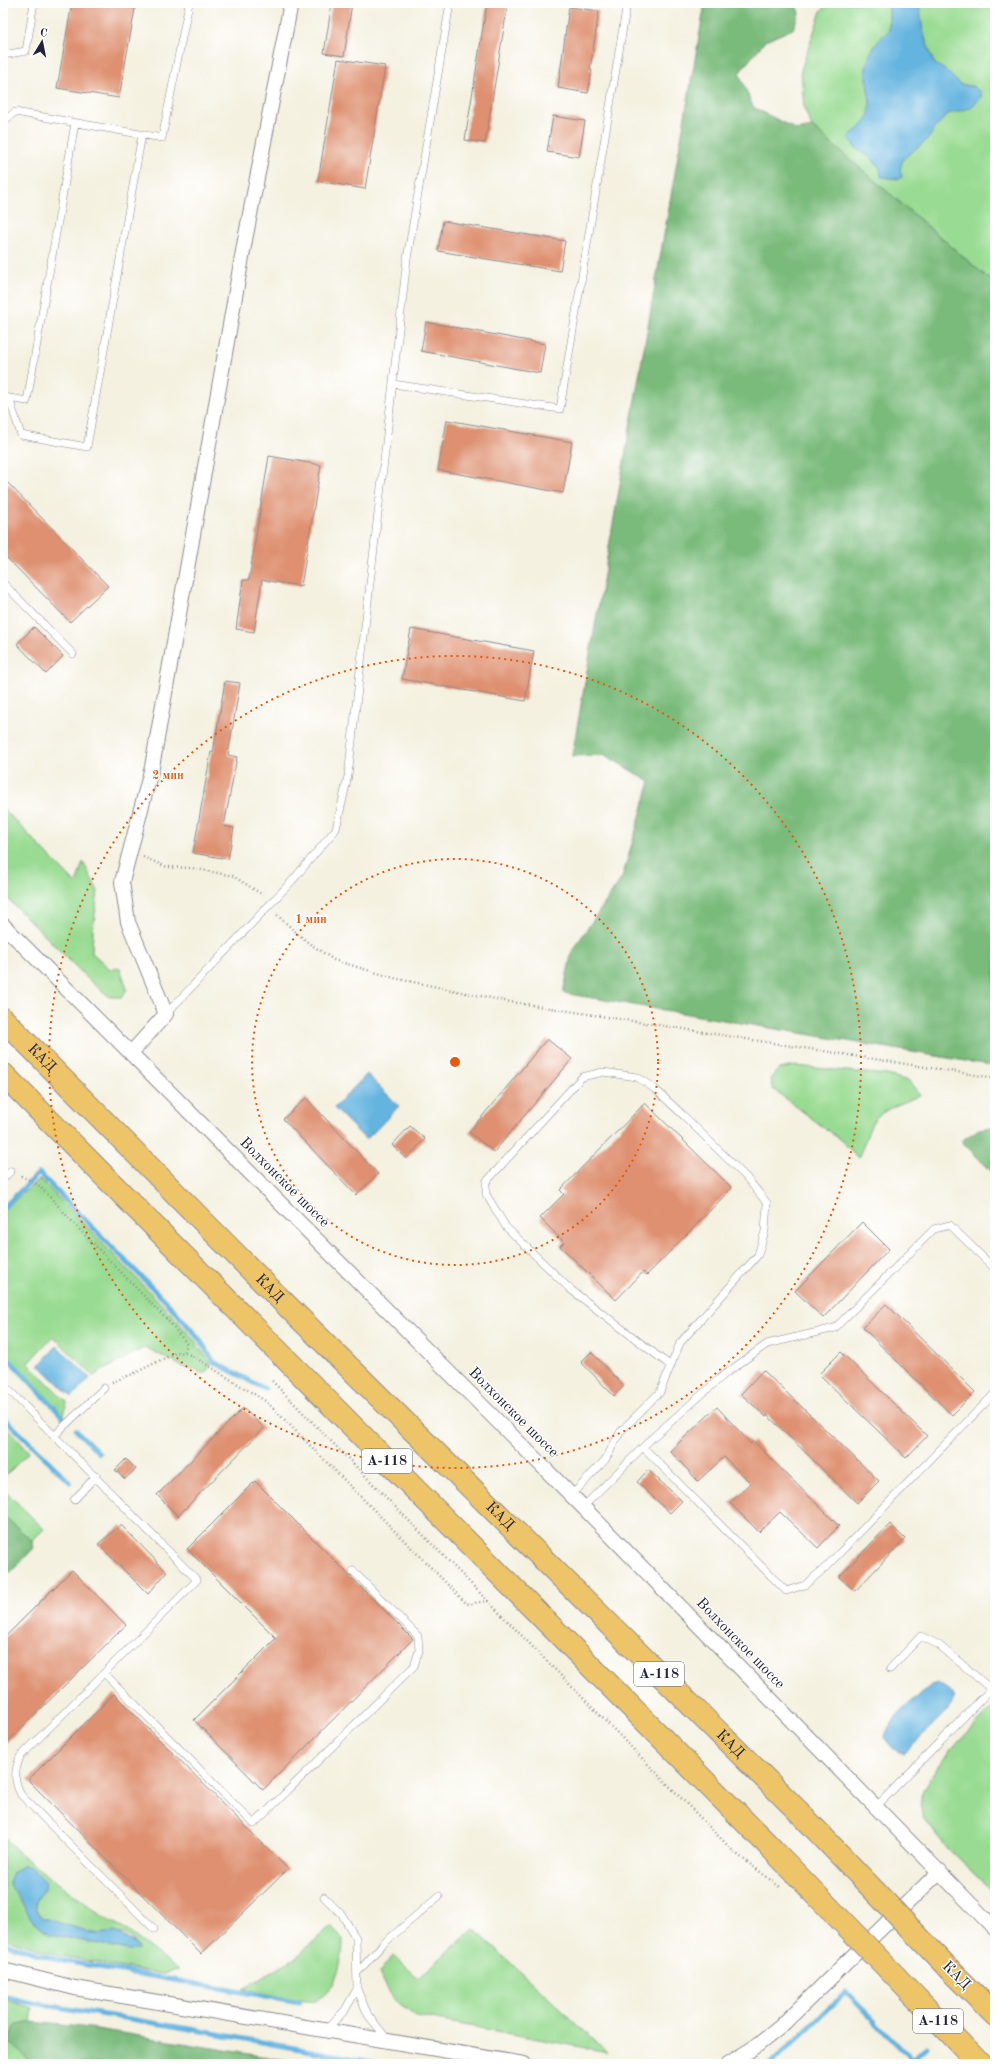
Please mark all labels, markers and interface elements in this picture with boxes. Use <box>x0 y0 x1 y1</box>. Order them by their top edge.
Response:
north arrow <box>22 22 62 62</box>
text: С <box>39 28 48 40</box>
text: 2 мин <box>152 770 184 782</box>
text: 1 мин <box>295 914 327 926</box>
street label: КАД <box>25 1041 59 1075</box>
centre of rings <box>448 1055 462 1069</box>
street label: Волхонское шоссе <box>236 1135 332 1231</box>
street label: КАД <box>252 1271 287 1305</box>
street label: Волхонское шоссе <box>465 1365 561 1461</box>
road number: А-118 <box>362 1449 412 1473</box>
street label: КАД <box>483 1499 517 1533</box>
street label: Волхонское шоссе <box>693 1596 787 1692</box>
road number: А-118 <box>634 1662 684 1686</box>
street label: КАД <box>713 1727 747 1761</box>
street label: КАД <box>939 1959 973 1993</box>
road number: А-118 <box>913 2009 963 2033</box>

